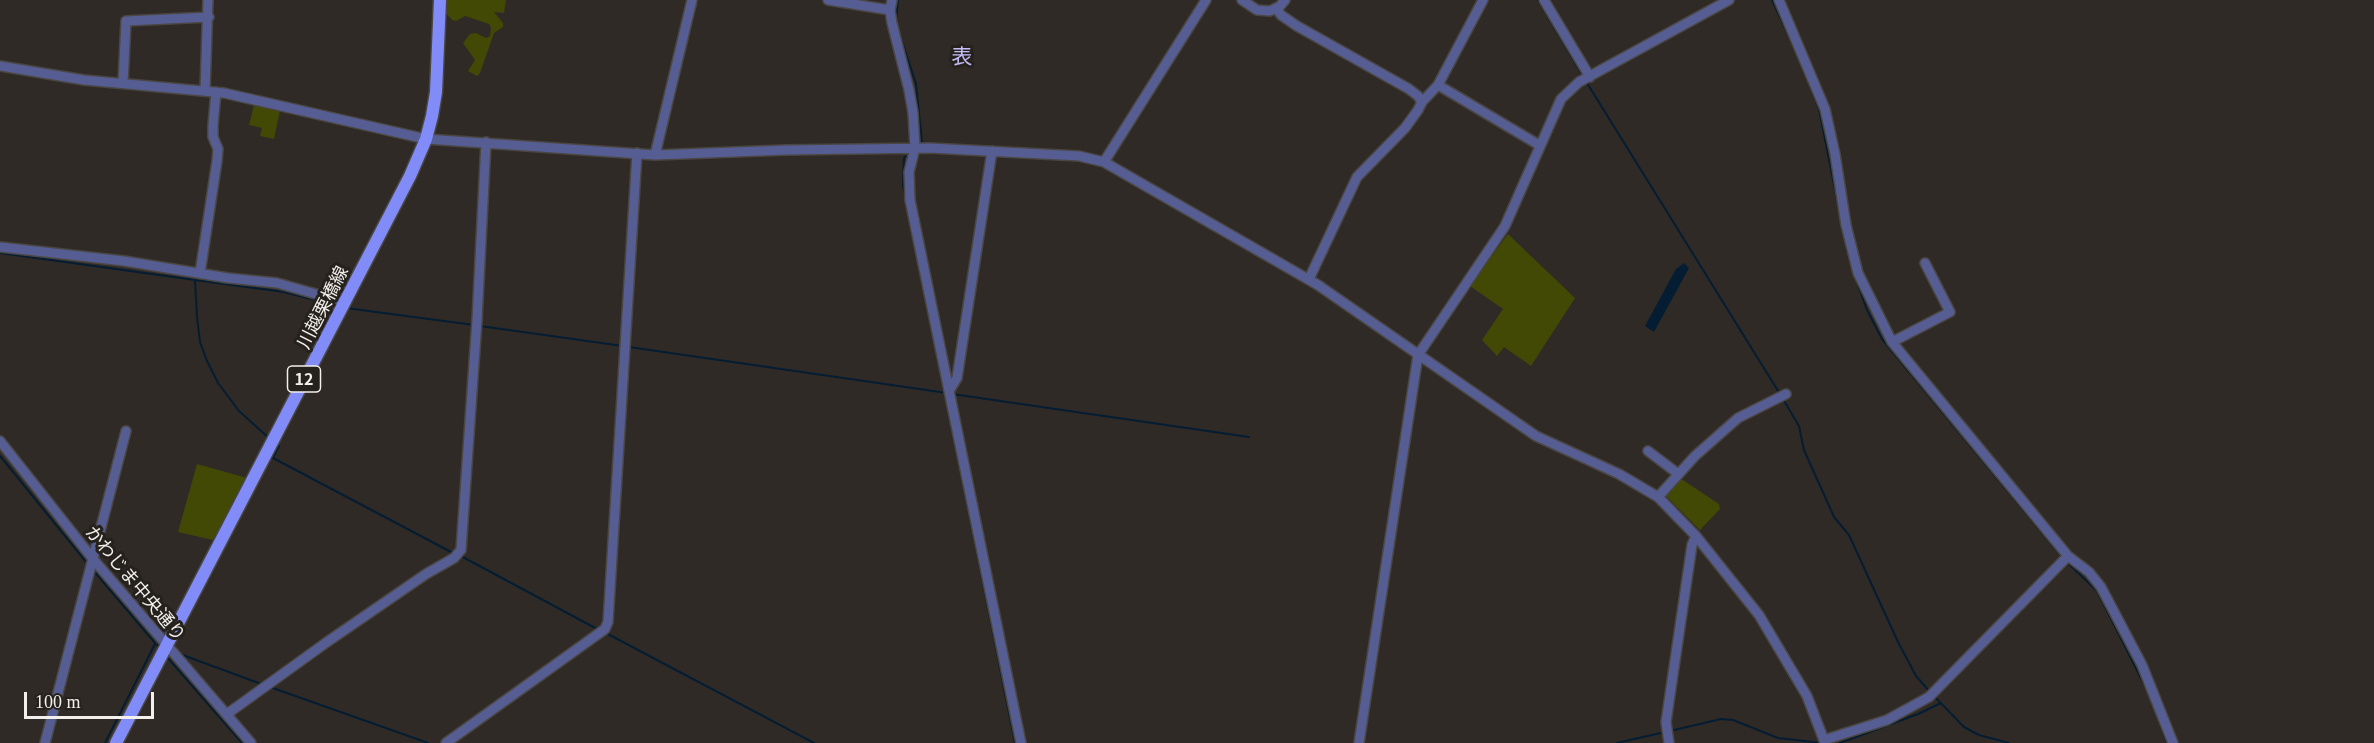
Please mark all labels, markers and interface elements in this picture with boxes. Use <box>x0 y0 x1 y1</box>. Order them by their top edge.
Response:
district label: 表 <box>952 43 972 69</box>
street label: 川越栗橋線 <box>292 262 352 352</box>
road number: 12 <box>288 366 320 392</box>
street label: かわじま中央通り <box>81 521 191 645</box>
scale bar <box>27 680 158 718</box>
text: 100 m <box>35 692 81 712</box>

